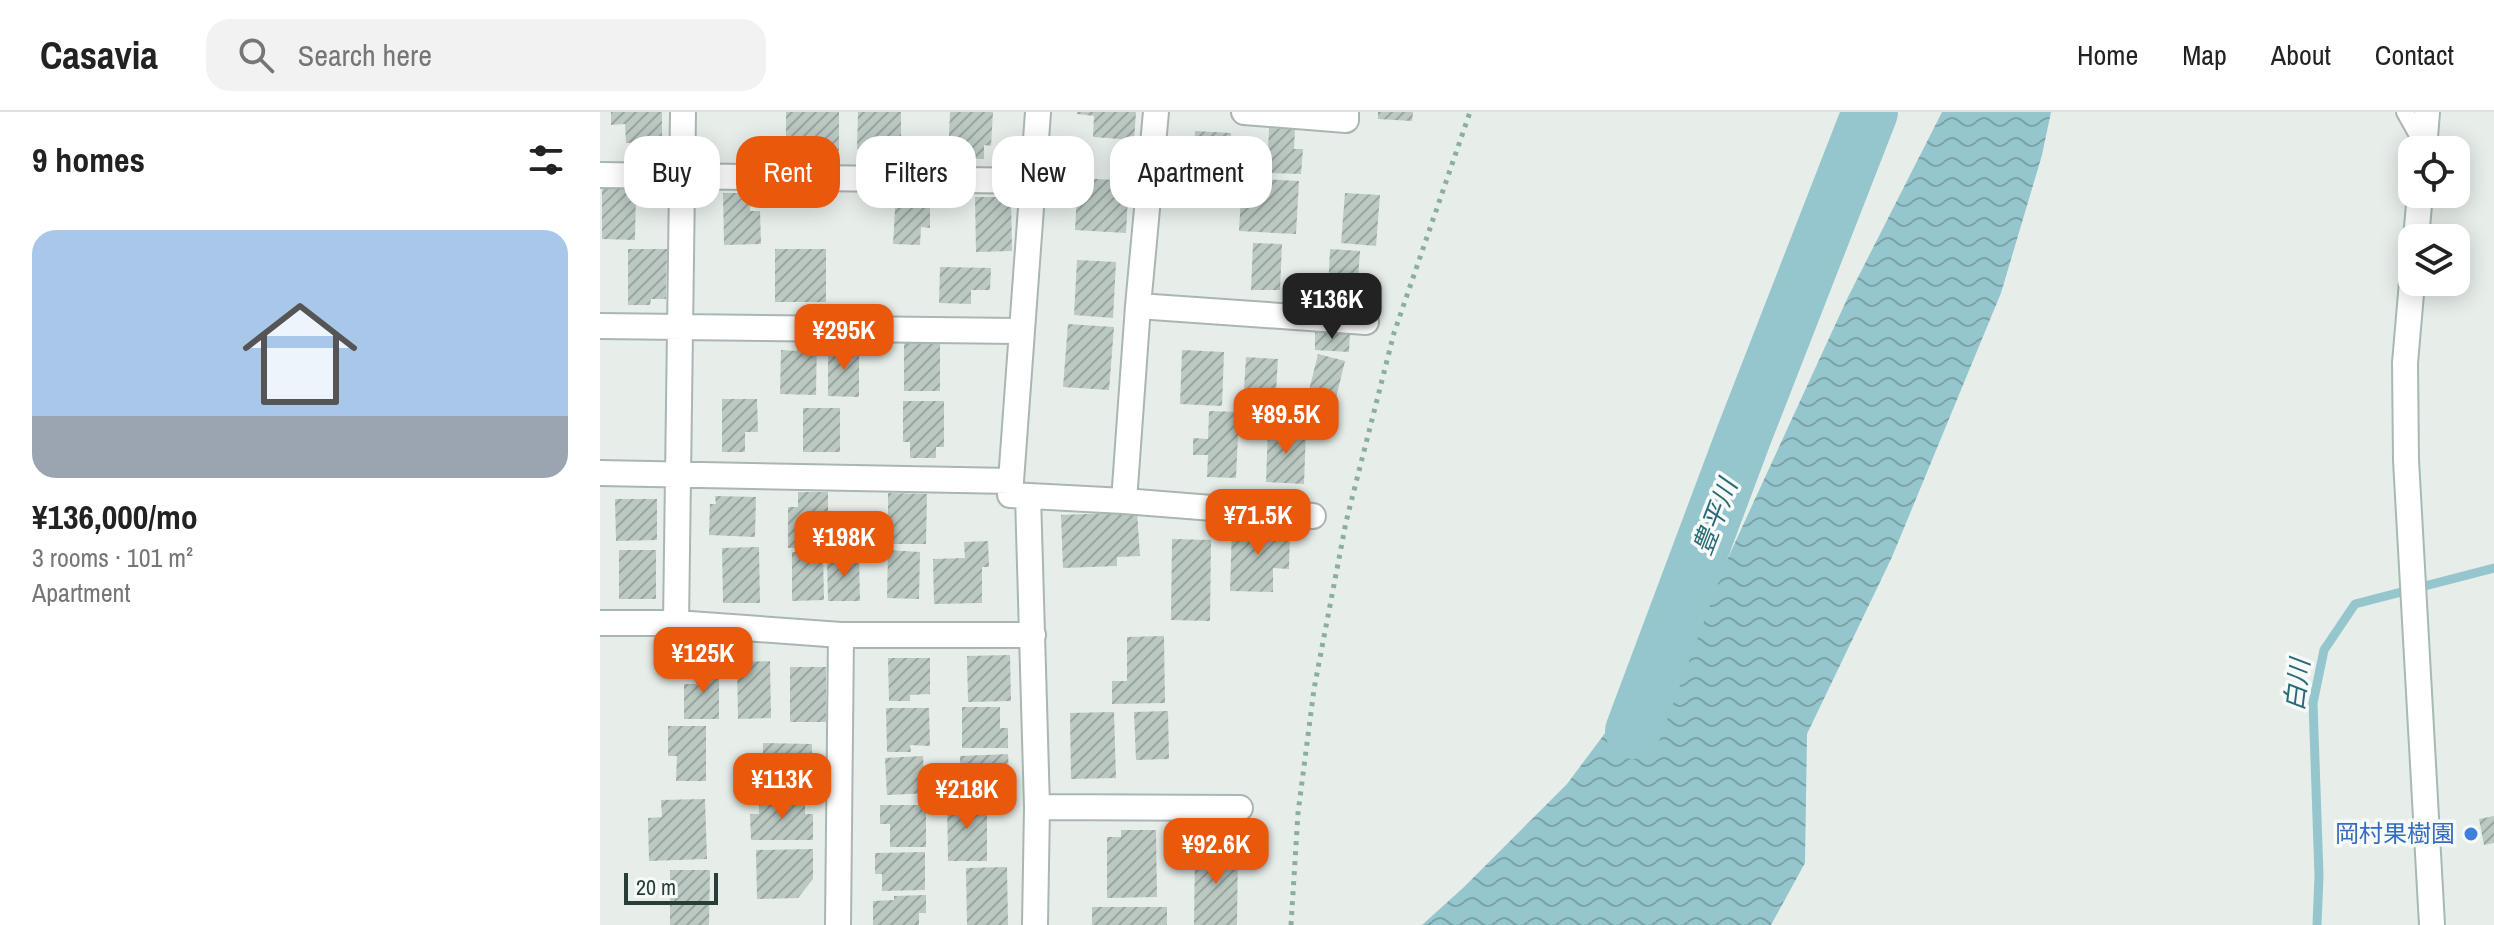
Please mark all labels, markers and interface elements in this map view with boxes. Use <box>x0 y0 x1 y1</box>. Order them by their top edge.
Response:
search box <box>206 19 766 91</box>
text: Casavia <box>40 30 158 81</box>
icon: search <box>234 33 278 77</box>
text: Search here <box>298 35 432 75</box>
text: Home <box>2077 36 2138 74</box>
text: Map <box>2182 36 2227 74</box>
text: About <box>2271 36 2331 74</box>
text: Contact <box>2375 36 2454 74</box>
chip: Buy <box>624 136 720 208</box>
chip: Rent <box>736 136 840 208</box>
chip: Filters <box>856 136 976 208</box>
chip: New <box>992 136 1094 208</box>
chip: Apartment <box>1110 136 1272 208</box>
map controls <box>2398 136 2470 296</box>
button: locate <box>2398 136 2470 208</box>
text: 9 homes <box>32 137 145 183</box>
icon: filters <box>524 138 568 182</box>
button: layers <box>2398 224 2470 296</box>
pin: ¥136K <box>1276 273 1388 341</box>
text: ¥136K <box>1301 281 1363 316</box>
icon: home <box>228 282 372 426</box>
pin: ¥295K <box>788 304 900 372</box>
text: ¥295K <box>813 312 875 347</box>
pin: ¥89.5K <box>1221 388 1351 456</box>
text: ¥89.5K <box>1252 396 1320 431</box>
water label: 豊平川 <box>1684 471 1746 560</box>
pin: ¥71.5K <box>1193 489 1323 557</box>
text: ¥136,000/mo <box>32 494 198 540</box>
text: ¥71.5K <box>1224 497 1292 532</box>
pin: ¥198K <box>788 511 900 579</box>
text: ¥198K <box>813 519 875 554</box>
text: 3 rooms · 101 m² <box>32 540 193 575</box>
text: Apartment <box>32 575 130 610</box>
pin: ¥125K <box>647 627 759 695</box>
text: ¥125K <box>672 635 734 670</box>
water label: 白川 <box>2276 654 2317 713</box>
pin: ¥113K <box>726 753 838 821</box>
text: ¥113K <box>751 761 813 796</box>
pin: ¥218K <box>911 763 1023 831</box>
text: ¥218K <box>936 771 998 806</box>
place label: 岡村果樹園 <box>2335 817 2455 849</box>
pin: ¥92.6K <box>1151 818 1281 886</box>
marker: 岡村果樹園 <box>2462 825 2480 843</box>
text: ¥92.6K <box>1182 826 1250 861</box>
scale bar <box>624 869 718 905</box>
text: 20 m <box>636 872 676 902</box>

